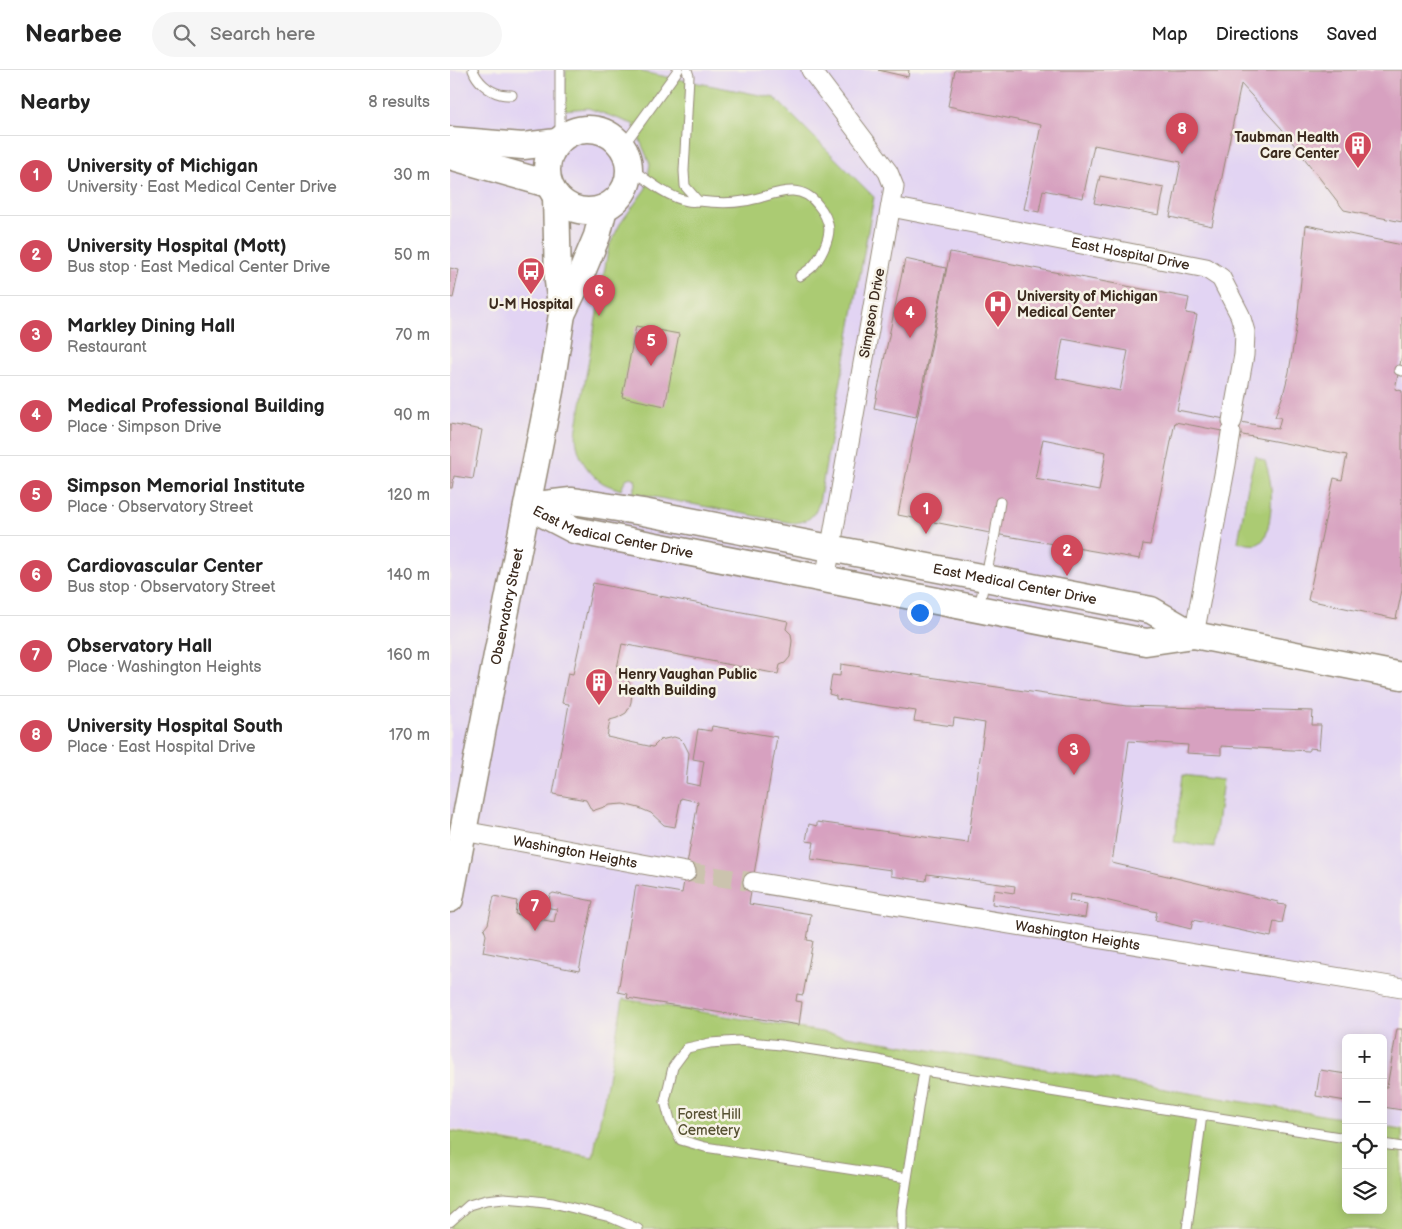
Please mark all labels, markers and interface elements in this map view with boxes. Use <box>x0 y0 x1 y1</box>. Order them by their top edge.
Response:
search box <box>152 12 502 57</box>
text: Nearbee <box>25 20 122 49</box>
icon: search <box>170 21 198 49</box>
text: Search here <box>210 23 315 46</box>
text: Map <box>1152 24 1188 45</box>
text: Directions <box>1216 24 1298 45</box>
text: Saved <box>1326 24 1377 45</box>
text: Nearby <box>20 90 90 115</box>
text: 8 results <box>368 93 430 112</box>
pin: 8 <box>1166 113 1198 154</box>
place label: Taubman Health Care Center <box>1235 129 1339 162</box>
building icon: Taubman Health Care Center <box>1343 130 1373 169</box>
text: University of Michigan <box>67 155 258 178</box>
text: 1 <box>33 166 39 185</box>
text: 30 m <box>393 166 430 185</box>
text: University · East Medical Center Drive <box>67 178 337 197</box>
street label: East Hospital Drive <box>1070 234 1191 273</box>
text: University Hospital (Mott) <box>67 235 287 258</box>
text: 2 <box>31 246 41 265</box>
text: 50 m <box>394 246 430 265</box>
bus stop icon: U-M Hospital <box>516 256 546 295</box>
text: Bus stop · East Medical Center Drive <box>67 258 330 277</box>
street label: Simpson Drive <box>856 267 888 359</box>
pin: 6 <box>583 275 615 316</box>
place label: University of Michigan Medical Center <box>1017 288 1158 321</box>
hospital icon: University of Michigan Medical Center <box>983 289 1013 328</box>
place label: U-M Hospital <box>489 296 573 313</box>
pin: 4 <box>894 297 926 338</box>
text: Markley Dining Hall <box>67 315 235 338</box>
pin: 5 <box>635 325 667 366</box>
text: 3 <box>31 326 41 345</box>
text: 70 m <box>395 326 430 345</box>
text: Restaurant <box>67 338 147 357</box>
text: Medical Professional Building <box>67 395 325 418</box>
text: 4 <box>31 406 41 425</box>
text: 90 m <box>394 406 430 425</box>
text: Place · Simpson Drive <box>67 418 222 437</box>
text: Simpson Memorial Institute <box>67 475 305 498</box>
text: 5 <box>31 486 41 505</box>
text: 120 m <box>387 486 430 505</box>
pin: 1 <box>910 493 942 534</box>
text: Place · Observatory Street <box>67 498 253 517</box>
street label: East Medical Center Drive <box>530 502 695 562</box>
pin: 2 <box>1051 535 1083 576</box>
street label: Observatory Street <box>487 546 527 666</box>
text: Cardiovascular Center <box>67 555 263 578</box>
street label: East Medical Center Drive <box>932 560 1098 608</box>
text: 6 <box>31 566 41 585</box>
text: 140 m <box>387 566 430 585</box>
text: Bus stop · Observatory Street <box>67 578 275 597</box>
your location <box>907 600 933 626</box>
text: Observatory Hall <box>67 635 212 658</box>
text: 7 <box>32 646 40 665</box>
text: 160 m <box>387 646 430 665</box>
text: Place · Washington Heights <box>67 658 261 677</box>
place label: Henry Vaughan Public Health Building <box>618 666 758 699</box>
building icon: Henry Vaughan Public Health Building <box>584 667 614 706</box>
text: University Hospital South <box>67 715 283 738</box>
text: 8 <box>31 726 41 745</box>
text: 170 m <box>389 726 430 745</box>
pin: 3 <box>1058 734 1090 775</box>
text: Place · East Hospital Drive <box>67 738 255 757</box>
street label: Washington Heights <box>512 832 639 871</box>
pin: 7 <box>519 890 551 931</box>
street label: Washington Heights <box>1014 916 1141 954</box>
map controls <box>1342 1034 1387 1214</box>
button: + <box>1342 1034 1387 1079</box>
button: − <box>1342 1079 1387 1124</box>
park label: Forest Hill Cemetery <box>677 1106 741 1139</box>
button: locate <box>1342 1124 1387 1169</box>
button: layers <box>1342 1169 1387 1214</box>

